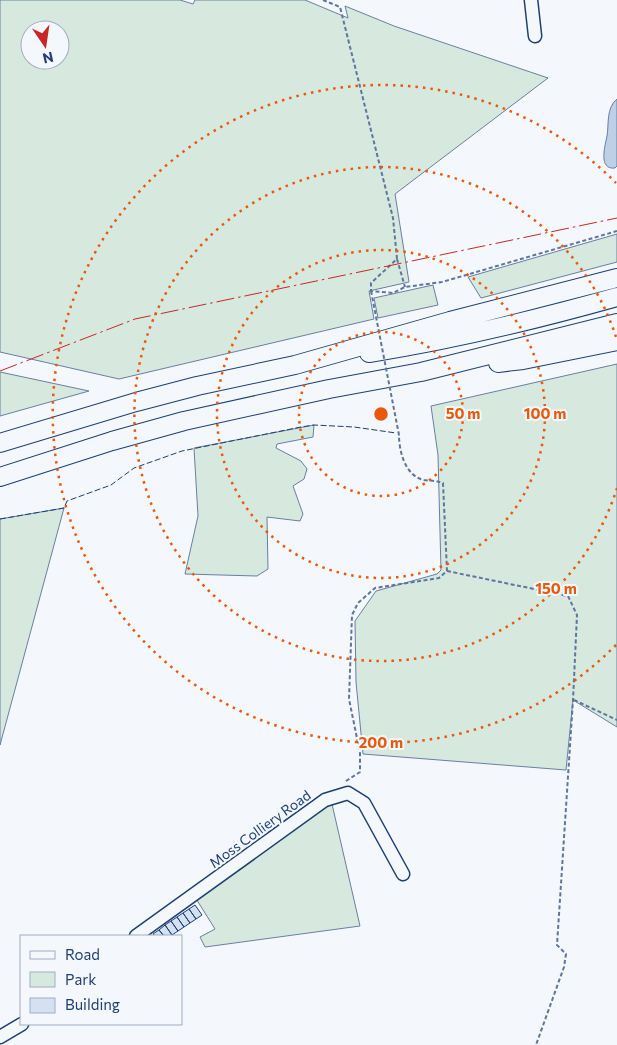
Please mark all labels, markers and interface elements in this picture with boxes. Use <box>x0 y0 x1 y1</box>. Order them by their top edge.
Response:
north arrow <box>20 20 70 70</box>
text: N <box>41 49 55 68</box>
text: 50 m <box>446 404 480 422</box>
text: 100 m <box>524 404 566 422</box>
centre of rings <box>372 405 390 423</box>
text: 150 m <box>535 579 577 597</box>
text: 200 m <box>359 733 403 751</box>
street label: Moss Colliery Road <box>206 786 314 871</box>
legend <box>20 935 182 1025</box>
text: Road <box>65 945 100 963</box>
text: Park <box>65 970 96 988</box>
text: Building <box>65 995 120 1013</box>

